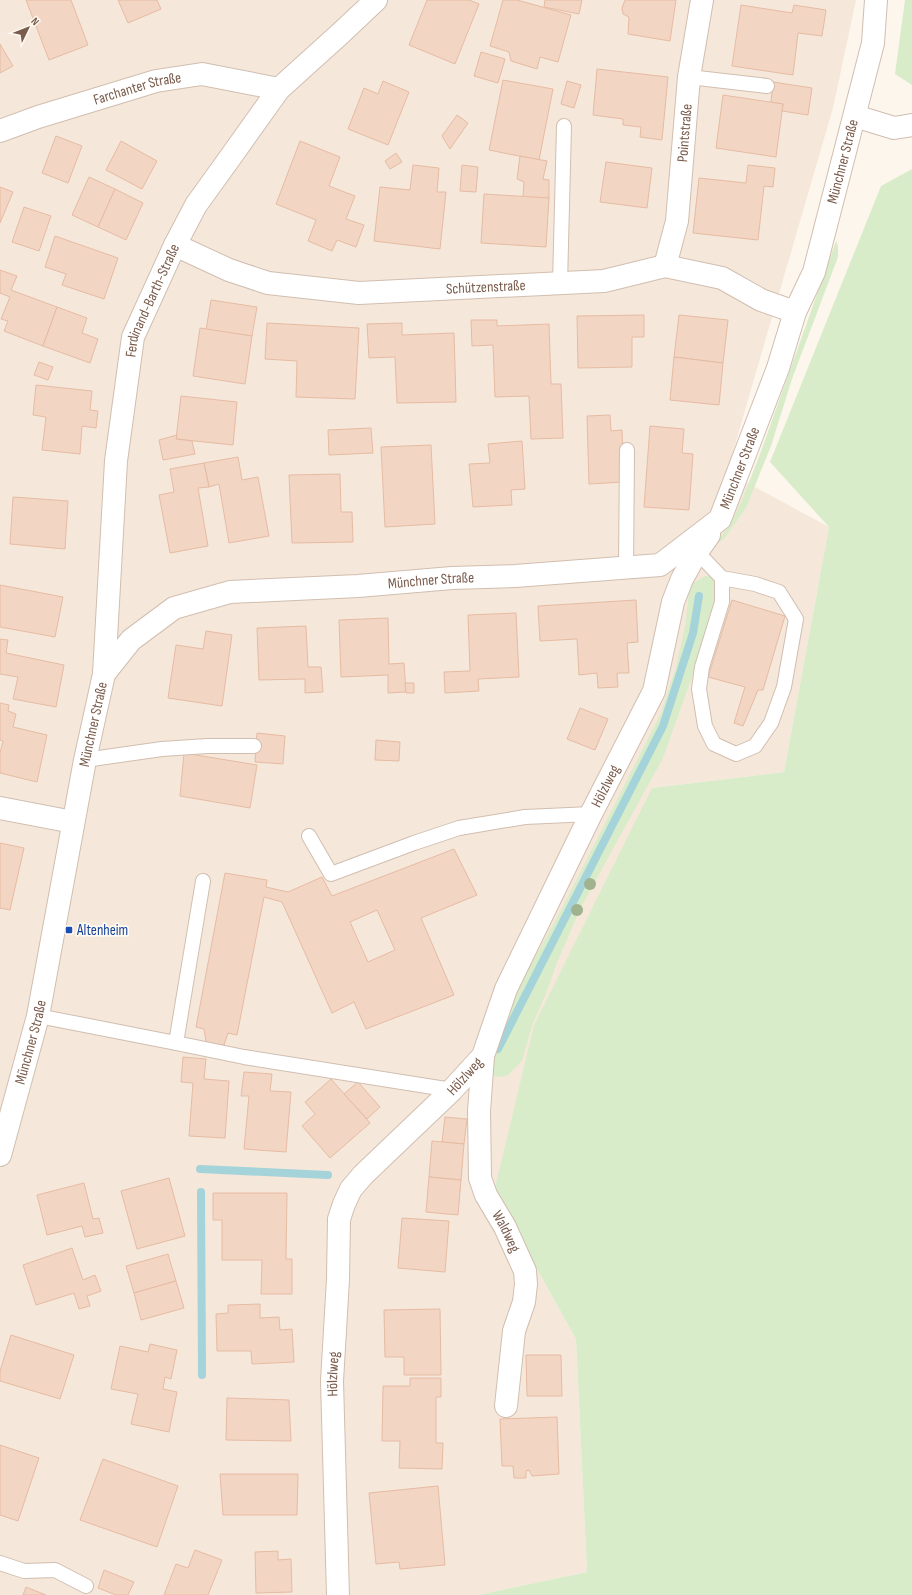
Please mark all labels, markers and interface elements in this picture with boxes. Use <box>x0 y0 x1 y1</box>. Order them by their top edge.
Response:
north arrow <box>8 8 48 48</box>
text: N <box>28 15 42 28</box>
street label: Farchanter Straße <box>91 68 182 109</box>
street label: Pointstraße <box>672 103 696 163</box>
street label: Münchner Straße <box>823 117 862 206</box>
street label: Ferdinand-Barth-Straße <box>121 241 184 358</box>
street label: Schützenstraße <box>445 275 526 298</box>
street label: Münchner Straße <box>715 424 764 512</box>
street label: Münchner Straße <box>387 568 474 593</box>
street label: Münchner Straße <box>74 680 111 768</box>
street label: Hölzlweg <box>587 762 624 810</box>
place label: Altenheim <box>76 921 128 940</box>
marker: Altenheim <box>64 925 74 935</box>
street label: Münchner Straße <box>10 998 50 1086</box>
street label: Hölzlweg <box>442 1053 487 1099</box>
street label: Waldweg <box>488 1207 525 1255</box>
street label: Hölzlweg <box>322 1351 343 1397</box>

